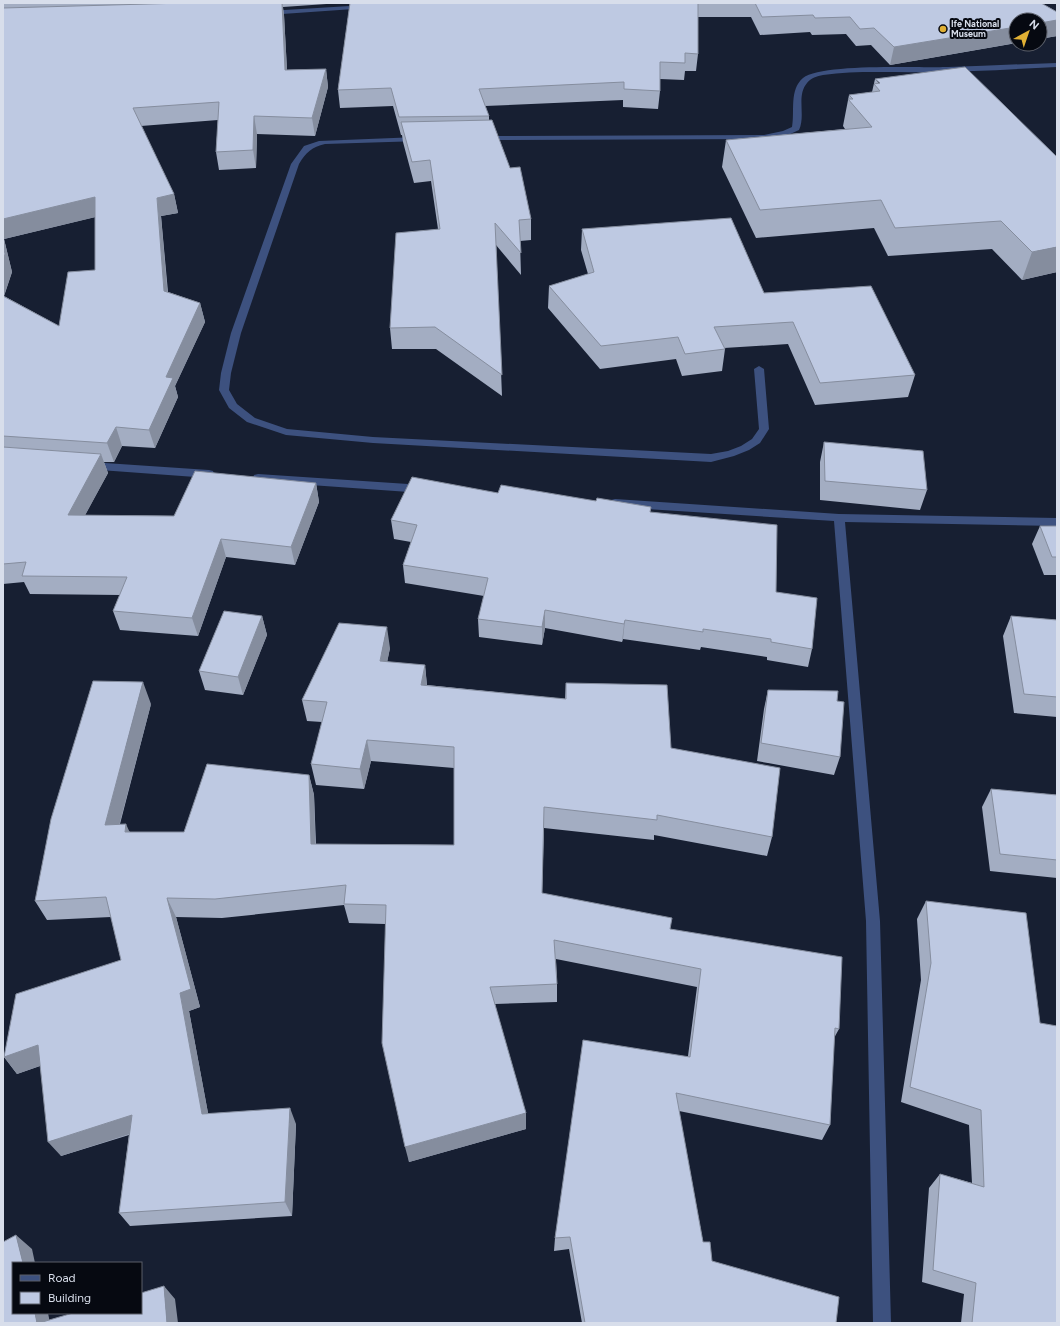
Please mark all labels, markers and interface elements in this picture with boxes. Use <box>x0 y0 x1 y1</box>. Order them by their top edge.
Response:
north arrow <box>1008 12 1048 52</box>
text: N <box>1027 17 1042 32</box>
place label: Ife National Museum <box>951 18 999 39</box>
marker: Ife National Museum <box>938 24 948 34</box>
legend <box>12 1262 142 1314</box>
text: Road <box>48 1271 76 1285</box>
text: Building <box>48 1291 91 1305</box>

